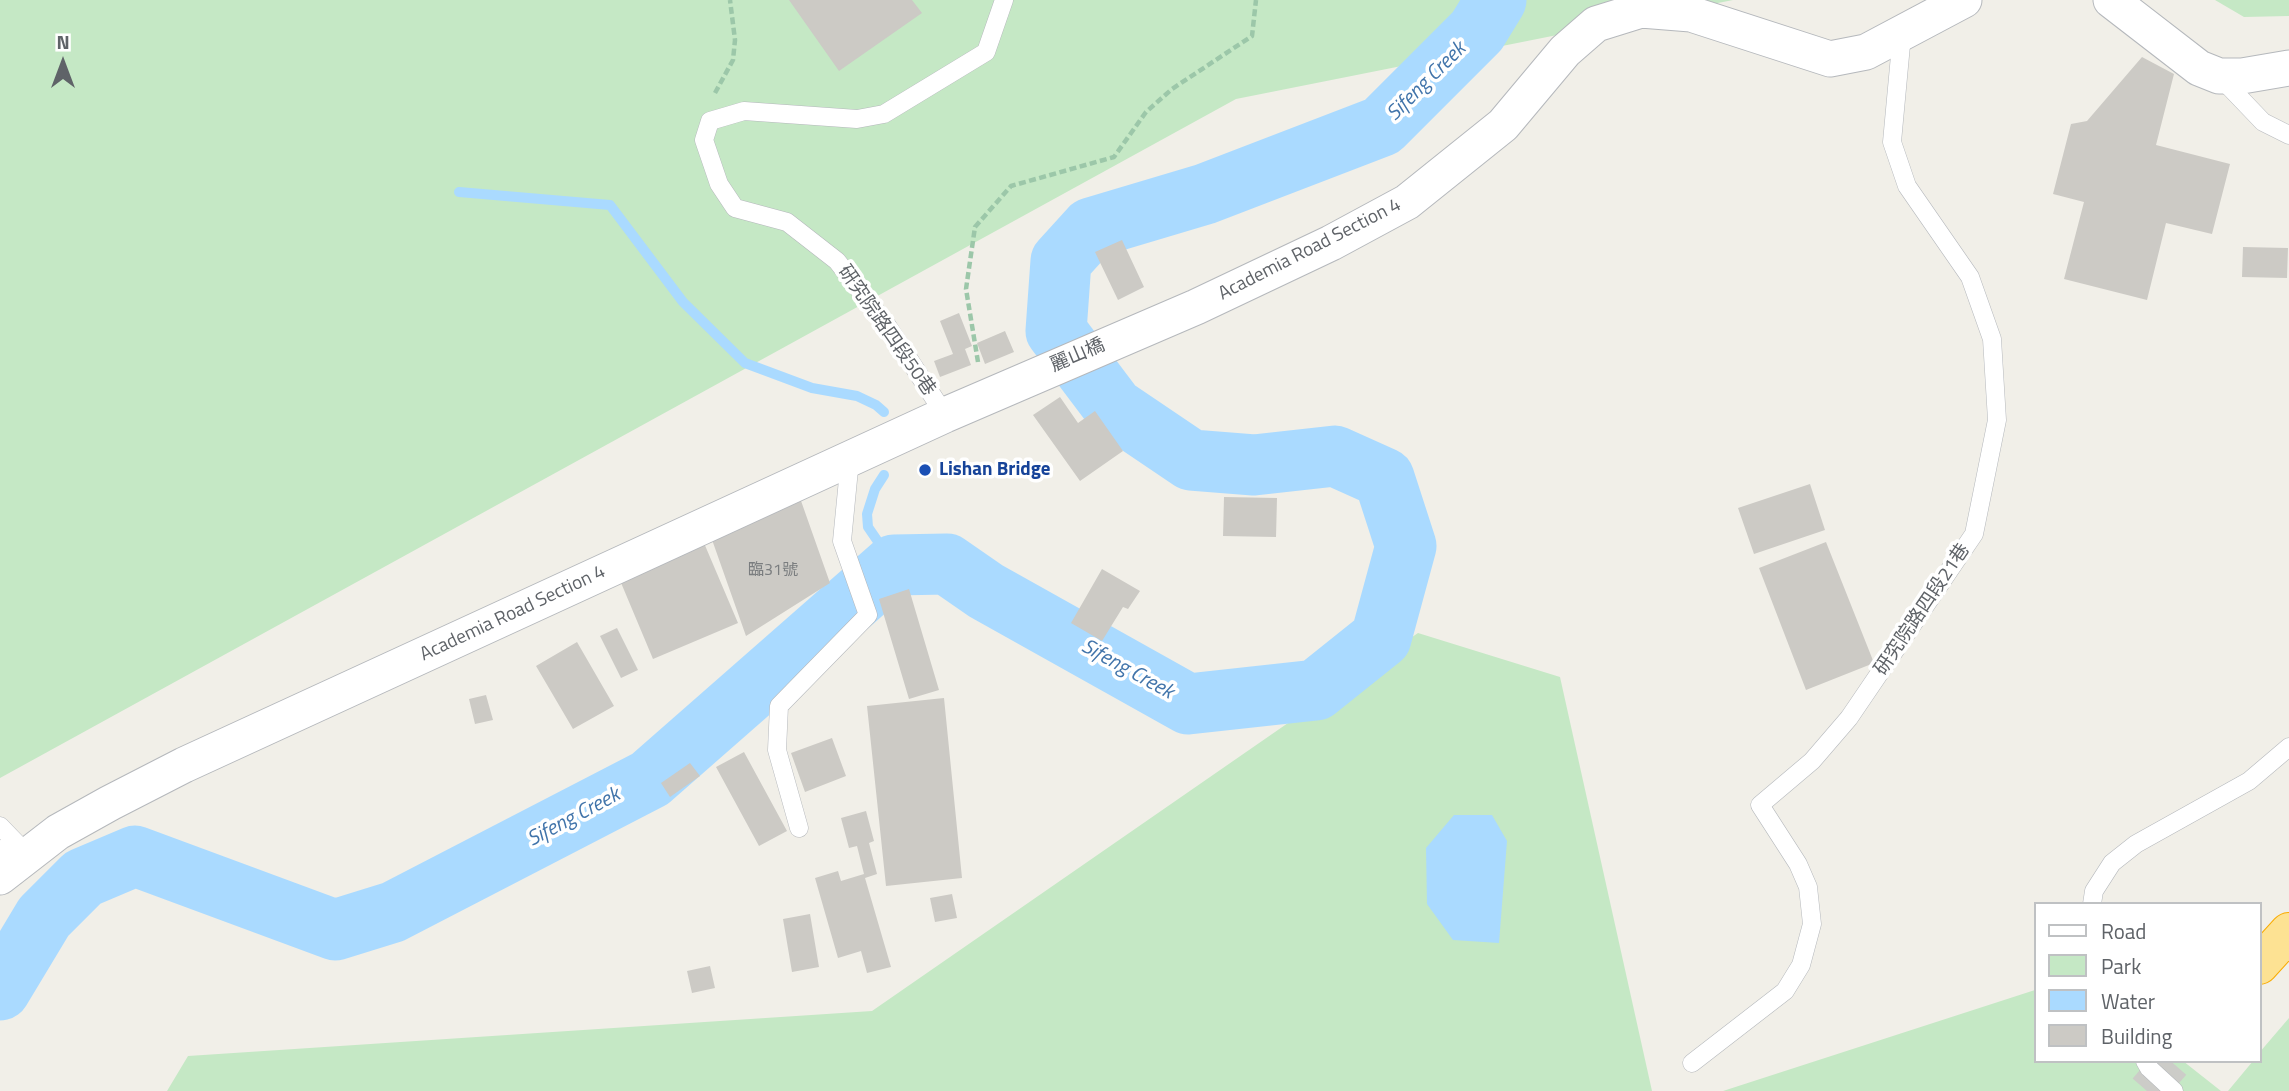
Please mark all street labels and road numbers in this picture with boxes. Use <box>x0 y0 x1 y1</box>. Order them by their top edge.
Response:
street label: Academia Road Section 4 <box>1215 194 1405 306</box>
street label: 研究院路四段50巷 <box>832 261 940 401</box>
street label: 麗山橋 <box>1047 334 1109 378</box>
street label: 研究院路四段21巷 <box>1870 540 1976 680</box>
street label: Academia Road Section 4 <box>417 561 609 667</box>

